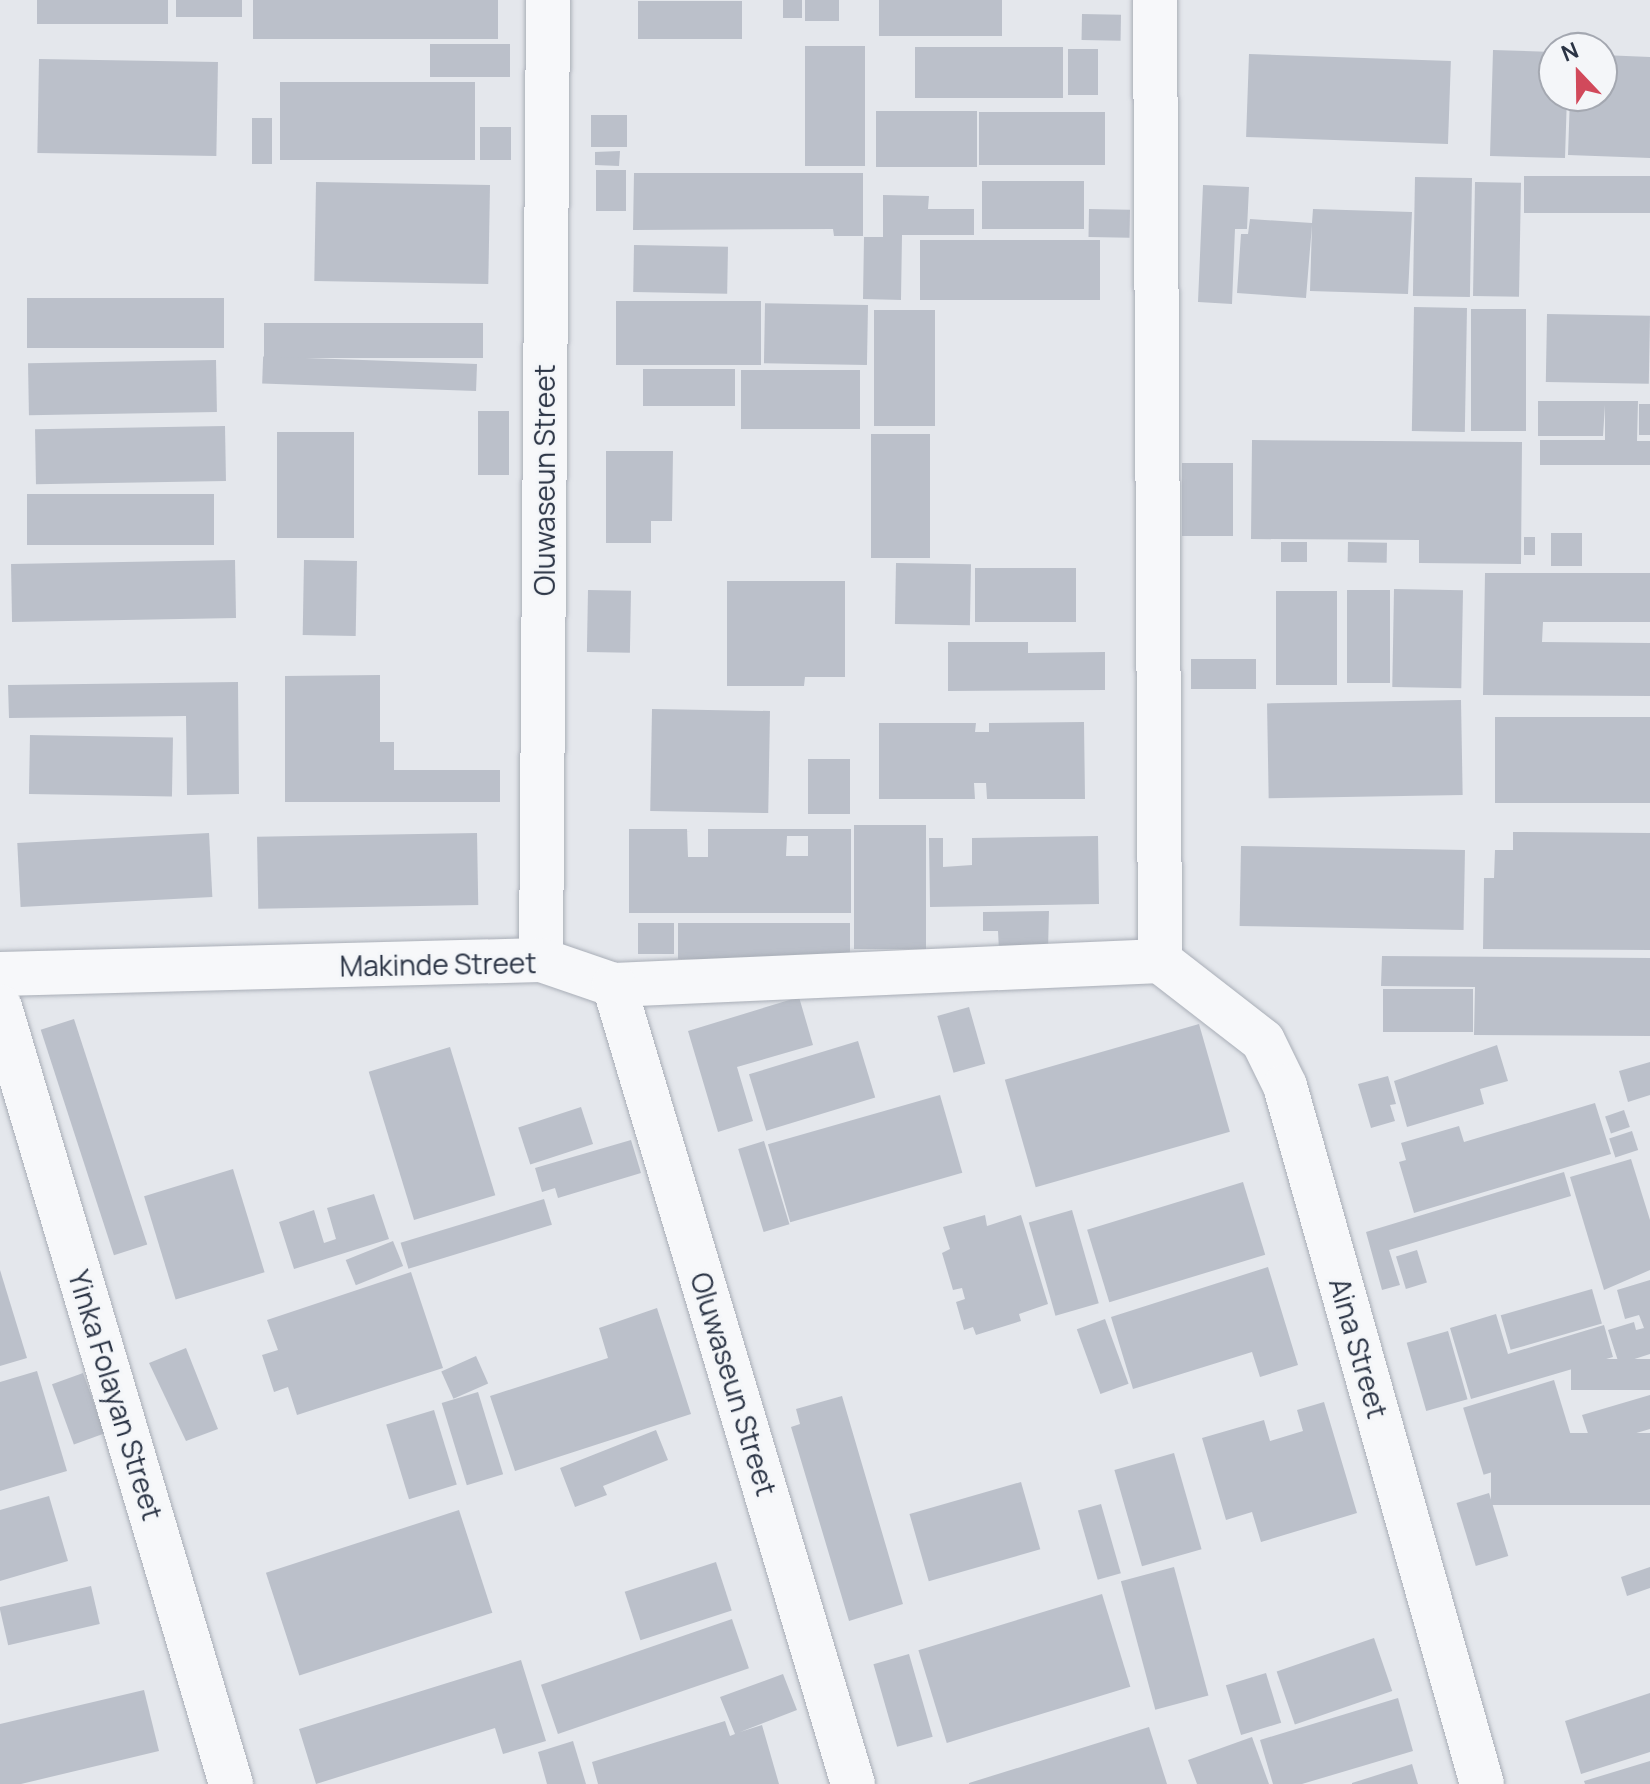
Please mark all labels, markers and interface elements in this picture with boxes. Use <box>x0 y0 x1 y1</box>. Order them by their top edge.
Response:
north arrow <box>1538 32 1618 112</box>
text: N <box>1557 35 1583 68</box>
street label: Oluwaseun Street <box>527 364 561 596</box>
street label: Makinde Street <box>339 945 537 983</box>
street label: Yinka Folayan Street <box>62 1266 170 1524</box>
street label: Oluwaseun Street <box>684 1268 784 1500</box>
street label: Aina Street <box>1323 1274 1395 1422</box>

